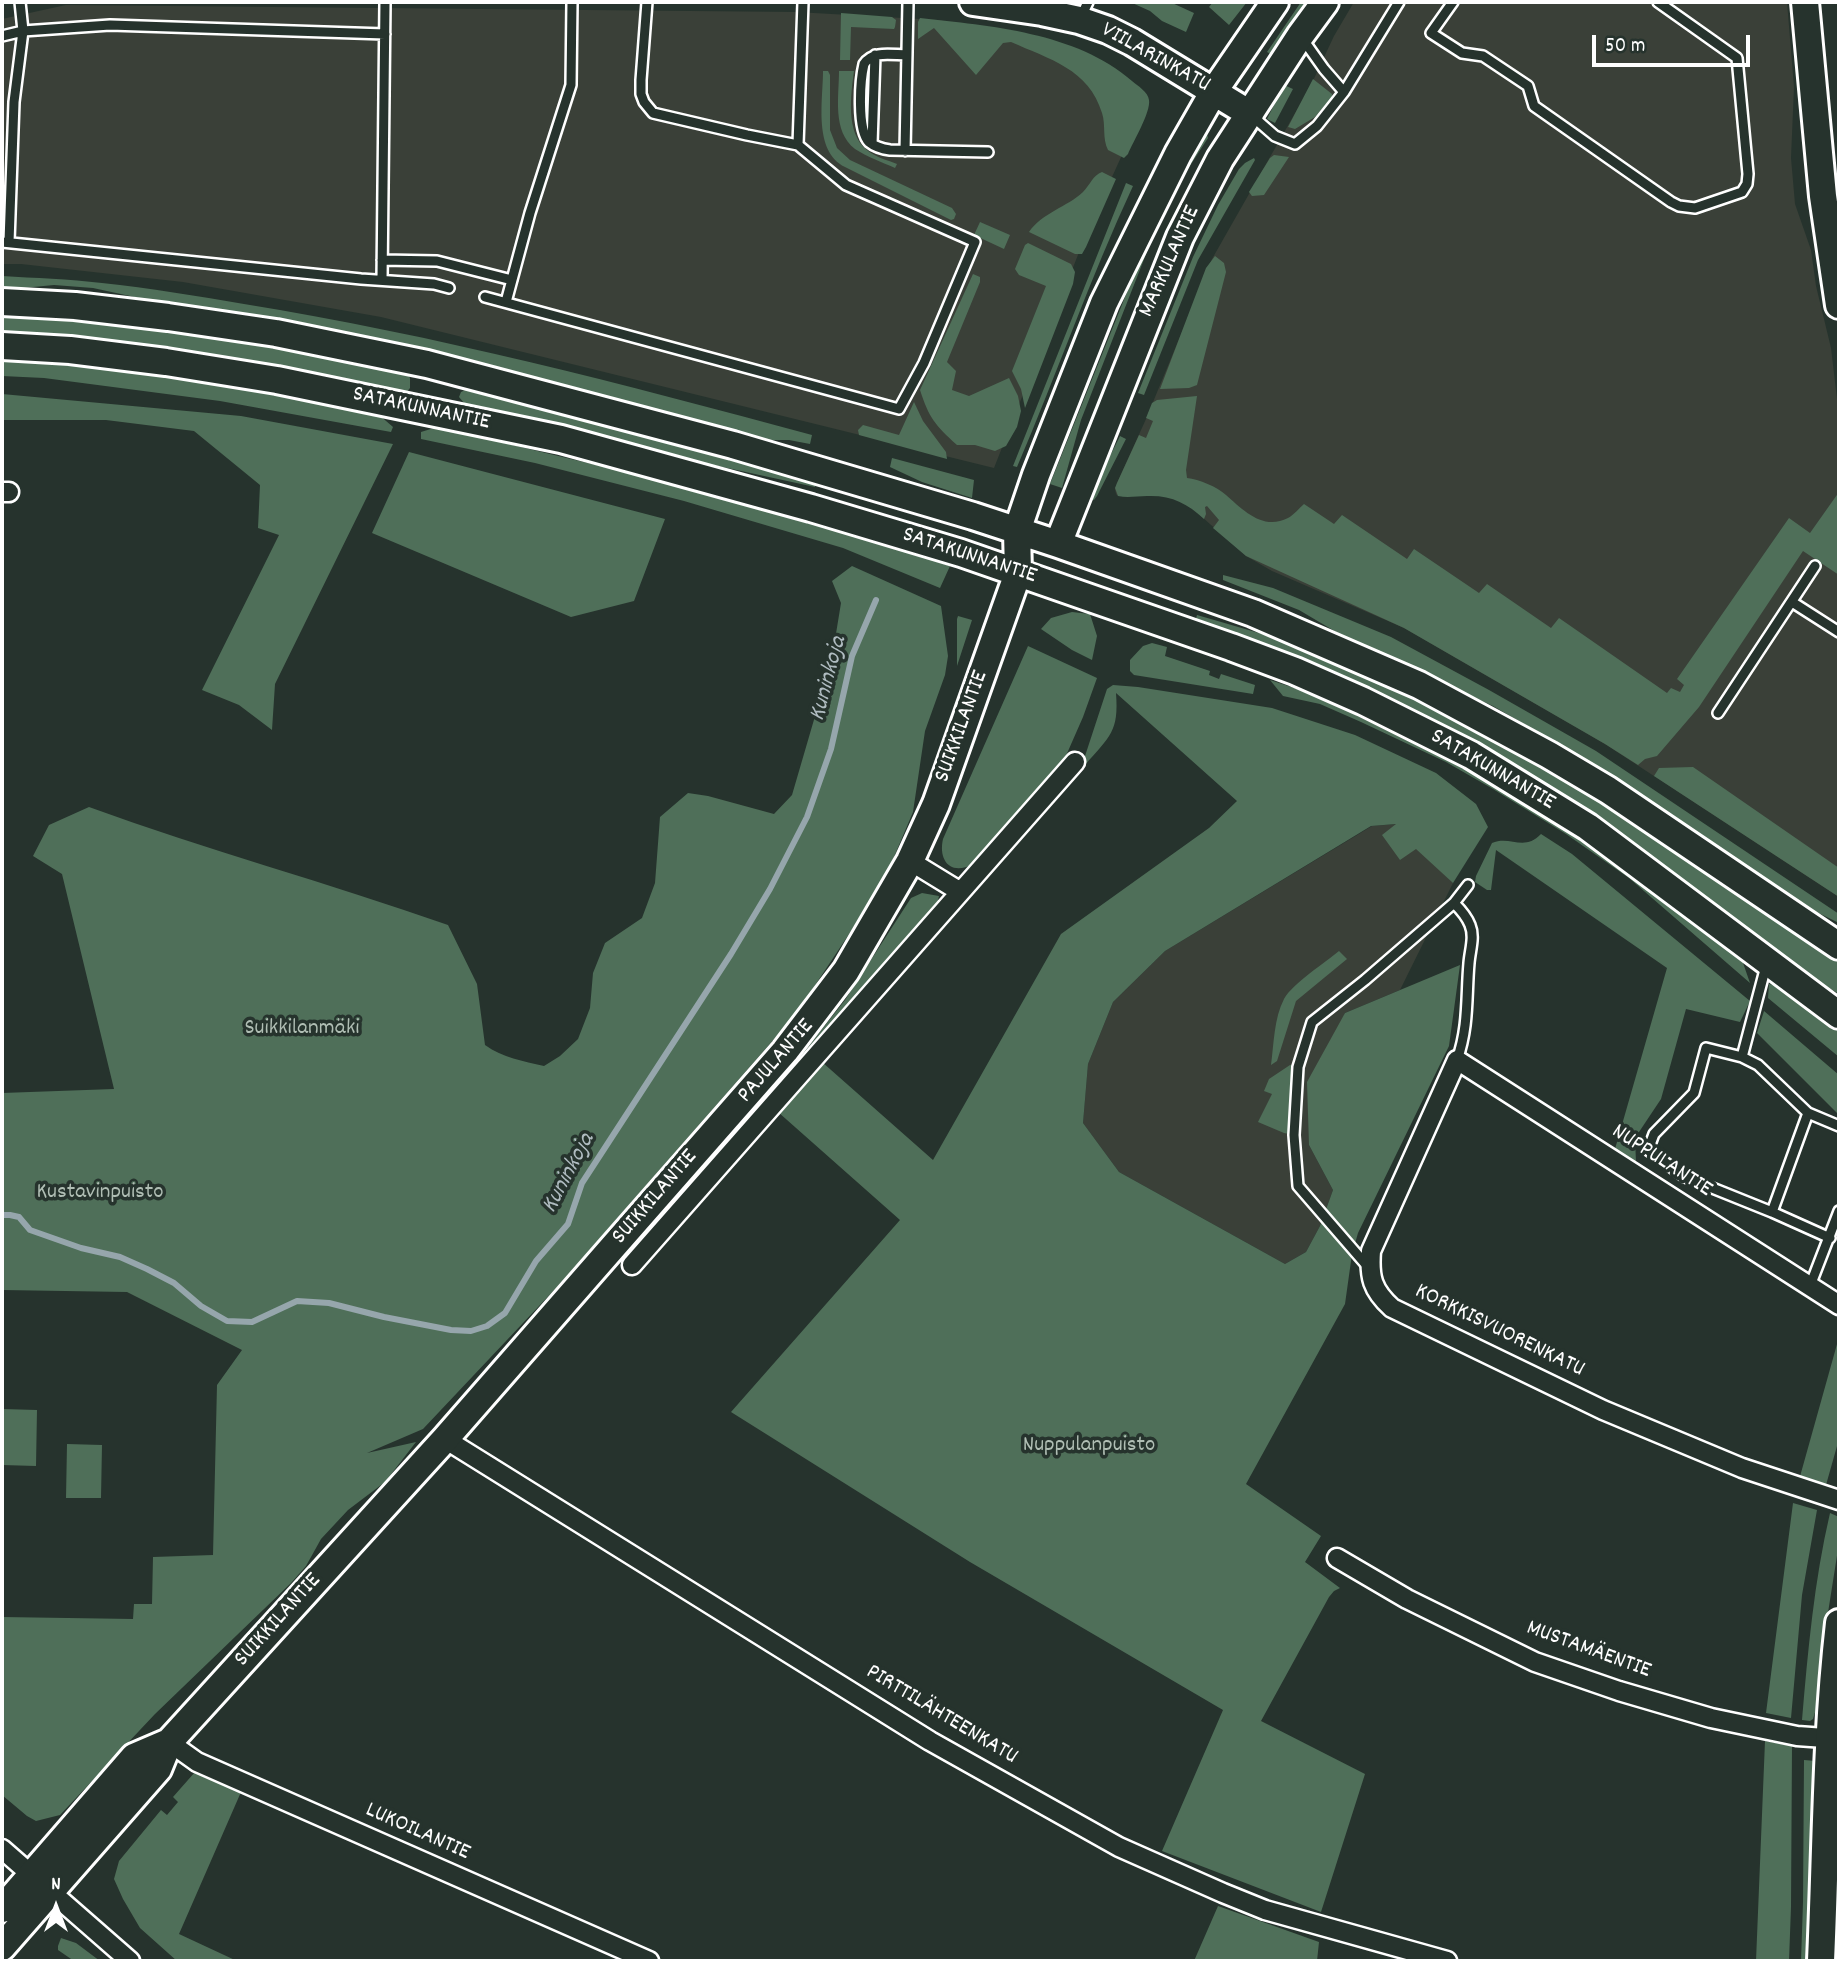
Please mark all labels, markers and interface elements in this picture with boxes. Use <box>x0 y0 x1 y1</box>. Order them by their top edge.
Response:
street label: VIILARINKATU <box>1096 18 1214 100</box>
scale bar <box>1596 21 1754 65</box>
text: 50 m <box>1605 32 1645 62</box>
street label: MARKULANTIE <box>1134 202 1208 322</box>
street label: SATAKUNNANTIE <box>350 382 492 438</box>
street label: SATAKUNNANTIE <box>898 522 1040 592</box>
water label: Kuninkoja <box>805 634 855 724</box>
street label: SUIKKILANTIE <box>930 667 996 787</box>
street label: SATAKUNNANTIE <box>1425 724 1559 818</box>
street label: PAJULANTIE <box>733 1014 821 1110</box>
park label: Suikkilanmäki <box>244 1016 360 1044</box>
street label: NUPPULANTIE <box>1605 1119 1717 1205</box>
water label: Kuninkoja <box>537 1129 603 1219</box>
street label: SUIKKILANTIE <box>607 1145 705 1251</box>
park label: Kustavinpuisto <box>36 1180 164 1208</box>
street label: KORKKISVUORENKATU <box>1410 1279 1588 1385</box>
park label: Nuppulanpuisto <box>1023 1433 1155 1461</box>
street label: SUIKKILANTIE <box>230 1568 328 1674</box>
street label: MUSTAMÄENTIE <box>1522 1616 1654 1686</box>
street label: PIRTTILÄHTEENKATU <box>860 1660 1022 1772</box>
street label: LUKOILANTIE <box>360 1798 474 1868</box>
north arrow <box>21 1872 91 1942</box>
text: N <box>51 1872 61 1899</box>

